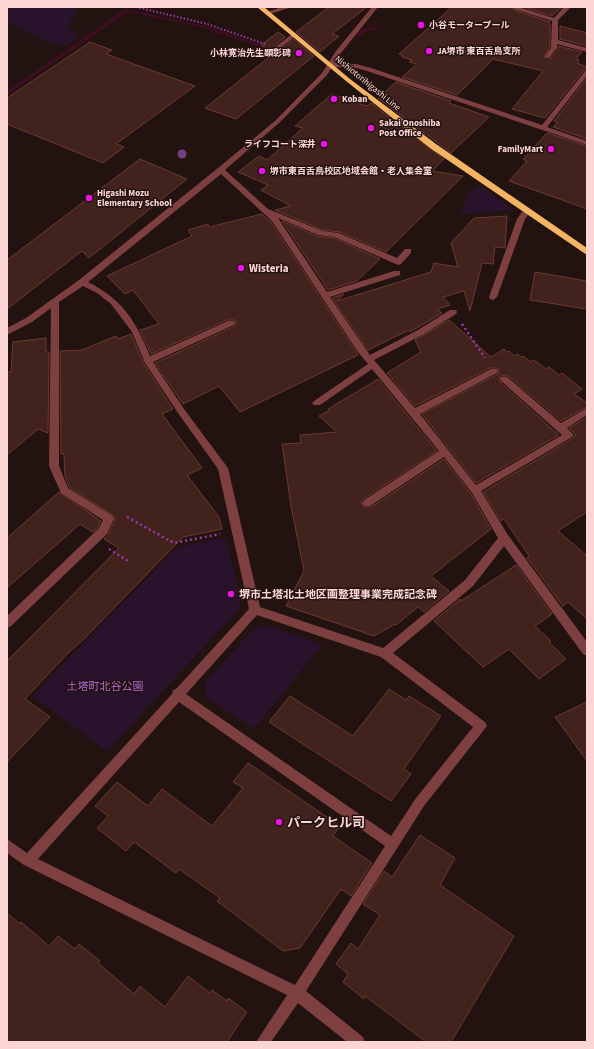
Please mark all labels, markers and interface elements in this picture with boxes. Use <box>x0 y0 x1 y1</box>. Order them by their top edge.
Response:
place label: 小谷モータープール <box>429 19 509 32</box>
marker: 小谷モータープール <box>416 20 426 30</box>
place label: JA堺市 東百舌鳥支所 <box>437 45 521 58</box>
marker: JA堺市 東百舌鳥支所 <box>424 46 434 56</box>
place label: 小林寛治先生顕彰碑 <box>210 47 291 60</box>
marker: 小林寛治先生顕彰碑 <box>294 48 304 58</box>
street label: Nishiotorihigashi Line <box>332 53 404 114</box>
place label: Koban <box>342 93 367 106</box>
marker: Koban <box>329 94 339 104</box>
place label: Sakai Onoshiba Post Office <box>379 117 441 140</box>
marker: Sakai Onoshiba Post Office <box>366 123 376 133</box>
place label: ライフコート深井 <box>244 138 316 151</box>
marker: ライフコート深井 <box>319 139 329 149</box>
place label: FamilyMart <box>498 143 544 156</box>
marker: FamilyMart <box>546 144 556 154</box>
place label: 堺市東百舌鳥校区地域会館・老人集会室 <box>269 165 432 178</box>
marker: 堺市東百舌鳥校区地域会館・老人集会室 <box>257 166 267 176</box>
place label: Higashi Mozu Elementary School <box>97 187 172 210</box>
marker: Higashi Mozu Elementary School <box>84 193 94 203</box>
place label: Wisteria <box>249 261 289 276</box>
marker: Wisteria <box>236 263 246 273</box>
place label: 堺市土塔北土地区画整理事業完成記念碑 <box>239 587 437 602</box>
marker: 堺市土塔北土地区画整理事業完成記念碑 <box>226 589 236 599</box>
park label: 土塔町北谷公園 <box>67 679 144 694</box>
place label: パークヒル司 <box>287 814 365 832</box>
marker: パークヒル司 <box>274 817 284 827</box>

